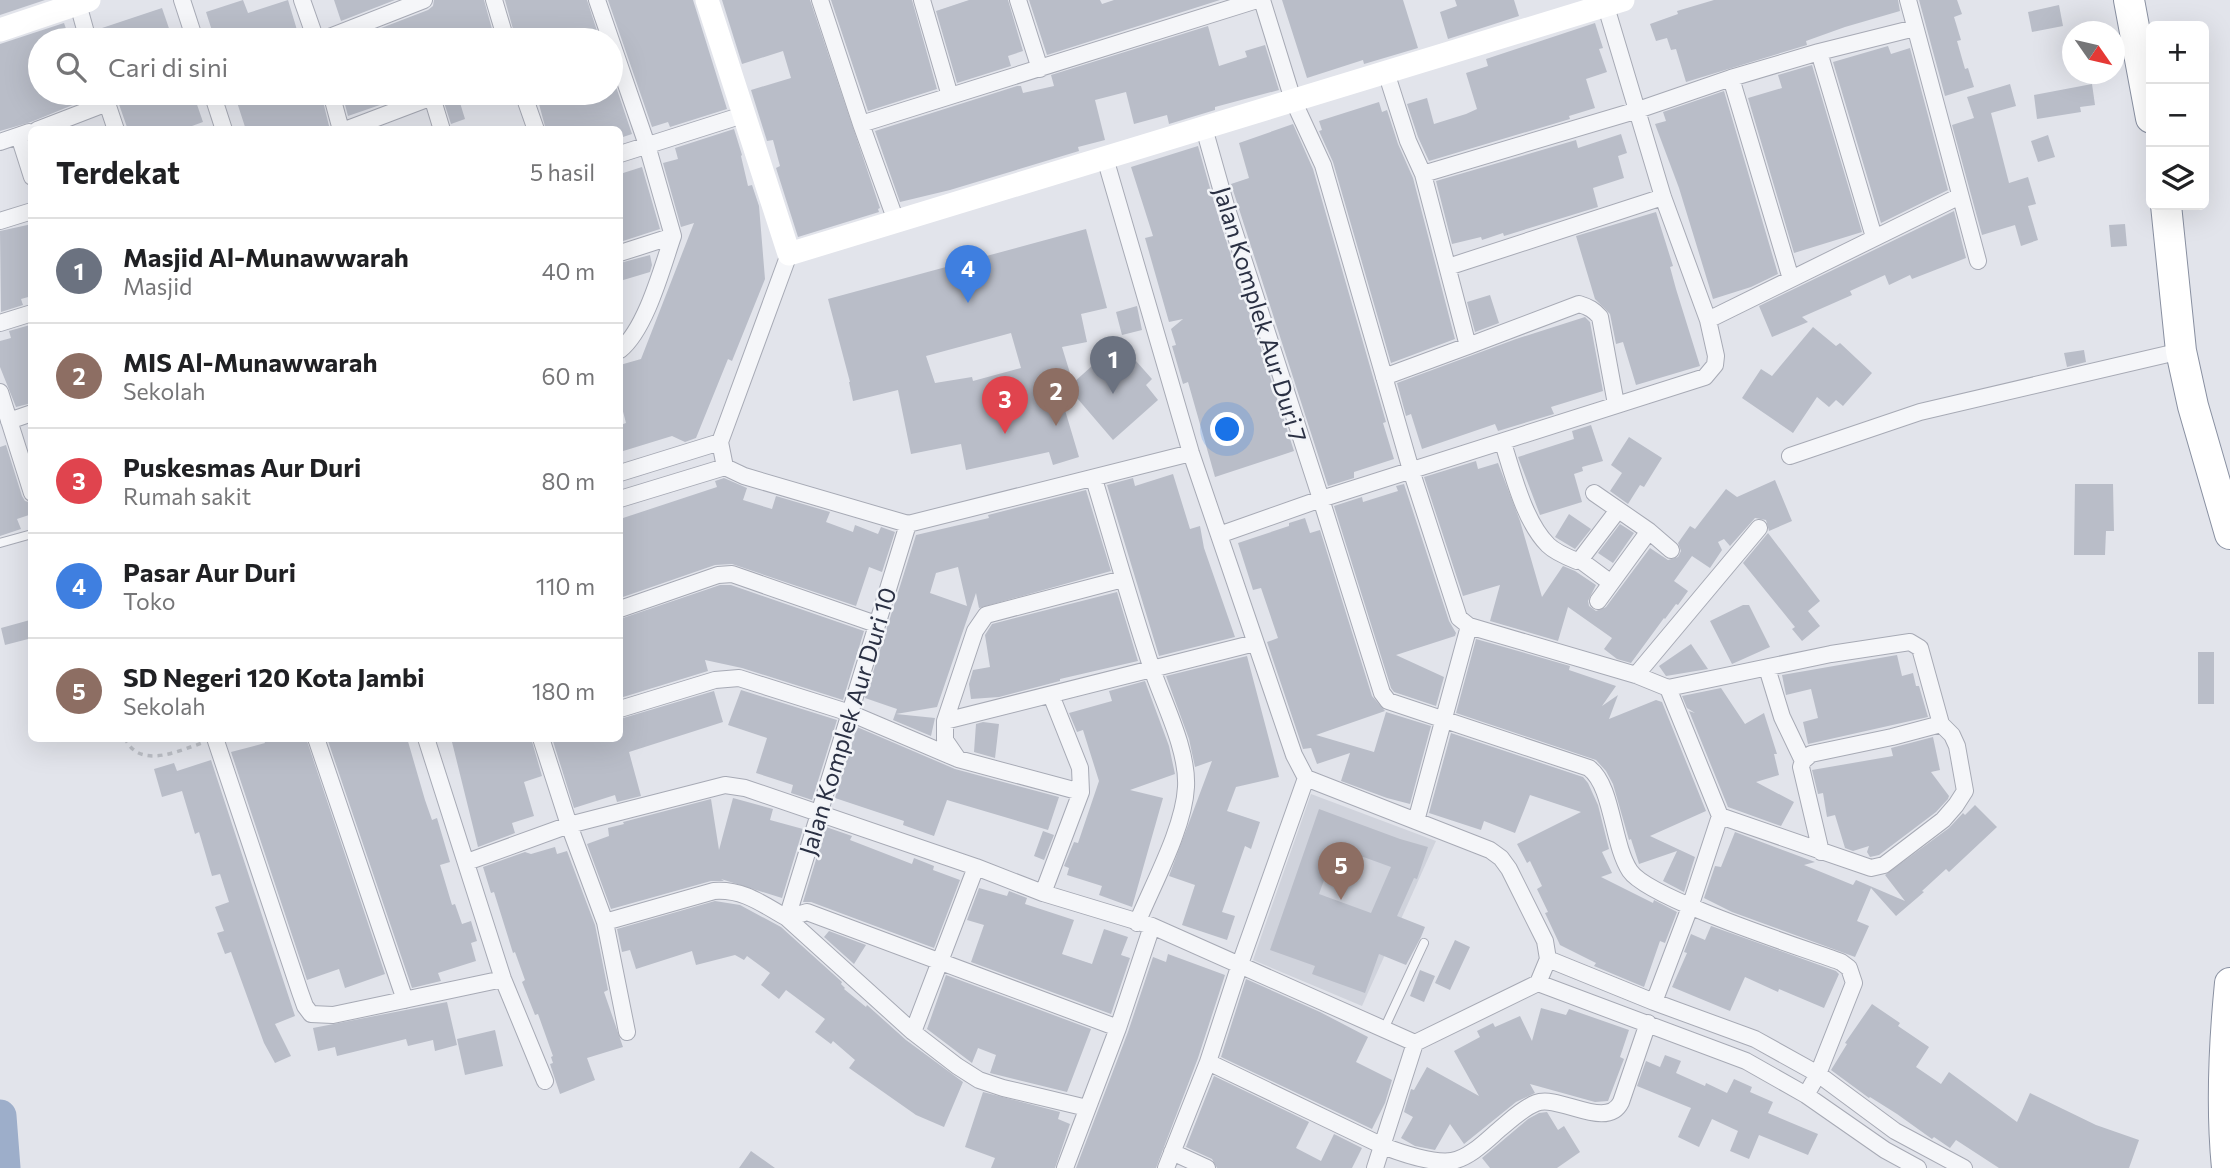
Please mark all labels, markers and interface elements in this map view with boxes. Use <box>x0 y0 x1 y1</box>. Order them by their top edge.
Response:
north arrow <box>2062 21 2125 84</box>
map controls <box>2146 21 2209 210</box>
button: + <box>2146 21 2209 84</box>
search box <box>28 28 623 105</box>
icon: search <box>52 48 90 86</box>
text: Cari di sini <box>108 51 228 82</box>
button: − <box>2146 84 2209 147</box>
button: layers <box>2146 147 2209 210</box>
text: Terdekat <box>56 153 180 190</box>
text: 5 hasil <box>530 158 595 186</box>
street label: Jalan Komplek Aur Duri 7 <box>1208 183 1314 445</box>
text: Masjid Al-Munawwarah <box>123 241 409 272</box>
pin: 4 <box>945 245 991 303</box>
text: 1 <box>74 257 84 285</box>
text: 40 m <box>542 257 595 285</box>
text: Masjid <box>123 272 192 300</box>
pin: 1 <box>1090 336 1136 394</box>
text: MIS Al-Munawwarah <box>123 346 377 377</box>
text: 2 <box>72 362 86 390</box>
text: 60 m <box>542 362 595 390</box>
pin: 2 <box>1033 368 1079 426</box>
pin: 3 <box>982 376 1028 434</box>
text: Sekolah <box>123 377 205 405</box>
your location <box>1210 412 1244 446</box>
text: Puskesmas Aur Duri <box>123 451 361 482</box>
text: 3 <box>72 467 86 495</box>
text: 80 m <box>542 467 595 495</box>
text: Rumah sakit <box>123 482 251 510</box>
text: Pasar Aur Duri <box>123 556 296 587</box>
text: 4 <box>72 572 86 600</box>
text: 110 m <box>536 572 595 600</box>
street label: Jalan Komplek Aur Duri 10 <box>792 583 902 859</box>
text: Toko <box>123 587 175 615</box>
text: SD Negeri 120 Kota Jambi <box>123 661 425 692</box>
text: 5 <box>72 677 86 705</box>
text: 180 m <box>532 677 595 705</box>
text: Sekolah <box>123 692 205 720</box>
pin: 5 <box>1318 842 1364 900</box>

